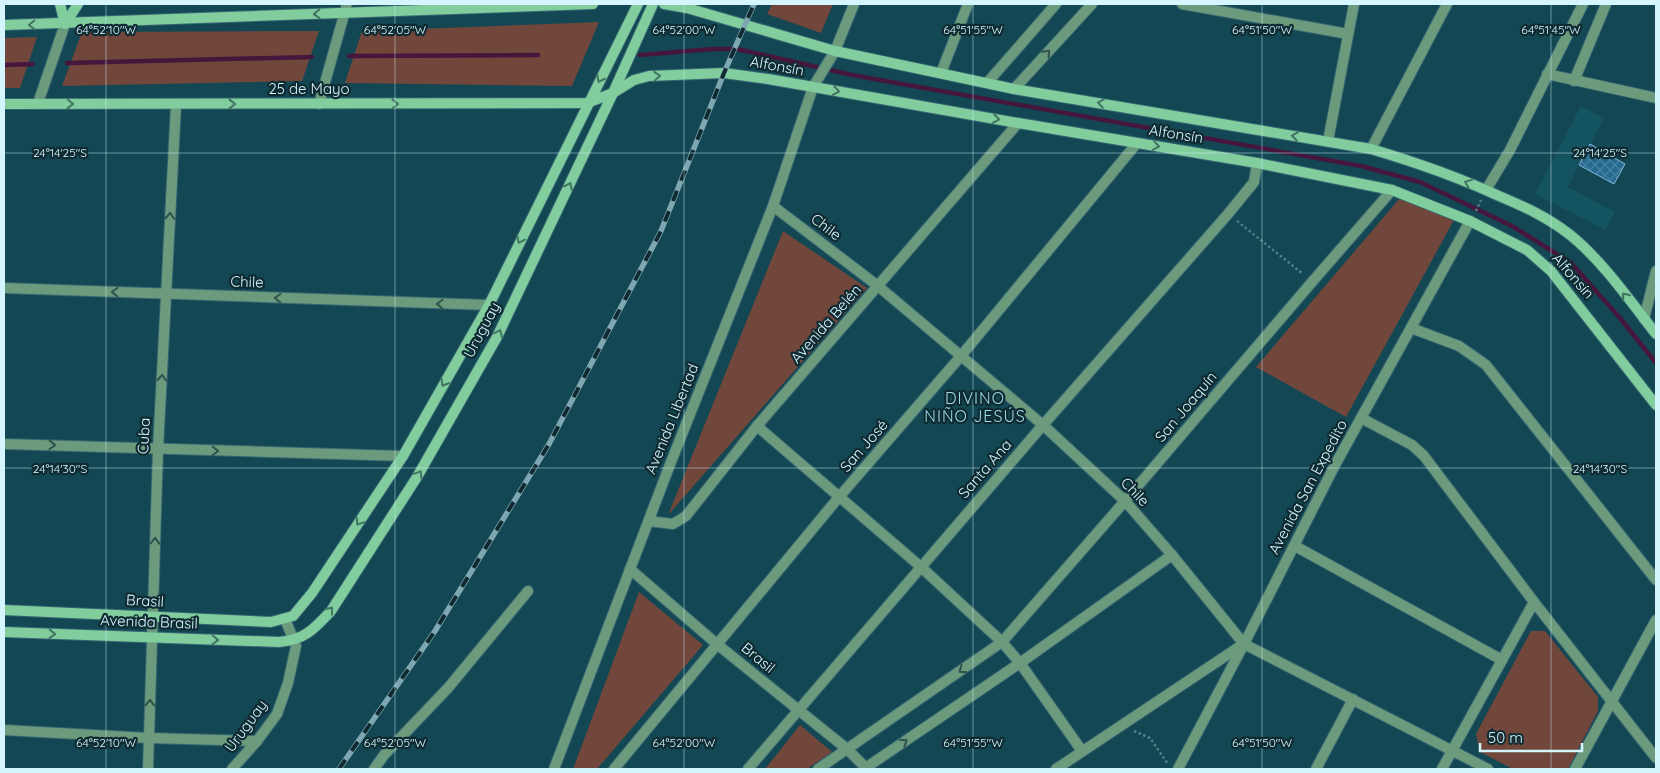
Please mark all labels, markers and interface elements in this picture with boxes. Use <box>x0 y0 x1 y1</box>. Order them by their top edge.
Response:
one-way arrow <box>313 9 320 19</box>
one-way arrow <box>28 20 36 30</box>
text: 64°52'10"W <box>76 22 137 37</box>
text: 64°52'05"W <box>364 22 427 37</box>
text: 64°52'00"W <box>653 22 716 37</box>
text: 64°51'55"W <box>943 22 1003 37</box>
text: 64°51'50"W <box>1232 22 1292 37</box>
text: 64°51'45"W <box>1521 22 1581 37</box>
one-way arrow <box>1041 49 1050 58</box>
street label: Alfonsín <box>749 51 806 80</box>
one-way arrow <box>653 70 661 81</box>
one-way arrow <box>596 73 606 82</box>
street label: 25 de Mayo <box>268 79 350 98</box>
one-way arrow <box>831 86 840 96</box>
one-way arrow <box>66 98 74 109</box>
one-way arrow <box>229 99 237 109</box>
one-way arrow <box>392 99 399 109</box>
one-way arrow <box>1096 99 1105 109</box>
one-way arrow <box>991 114 1000 124</box>
street label: Alfonsín <box>1148 120 1205 147</box>
one-way arrow <box>1291 131 1300 141</box>
one-way arrow <box>1151 141 1160 151</box>
text: 24°14'25"S <box>33 145 87 160</box>
text: 24°14'25"S <box>1573 145 1627 160</box>
one-way arrow <box>1465 178 1473 188</box>
one-way arrow <box>563 182 573 191</box>
street label: Chile <box>807 209 845 244</box>
one-way arrow <box>165 212 176 220</box>
one-way arrow <box>516 235 527 244</box>
street label: Alfonsín <box>1548 249 1598 303</box>
street label: Chile <box>230 271 264 292</box>
street label: Avenida Belén <box>786 280 865 367</box>
one-way arrow <box>111 287 118 297</box>
one-way arrow <box>273 293 281 303</box>
one-way arrow <box>1622 293 1631 302</box>
one-way arrow <box>436 298 444 309</box>
street label: Uruguay <box>459 299 504 361</box>
one-way arrow <box>493 329 503 338</box>
street label: Avenida Libertad <box>641 361 702 477</box>
street label: San Joaquín <box>1151 367 1221 446</box>
one-way arrow <box>157 374 167 382</box>
one-way arrow <box>441 378 451 387</box>
district label: DIVINO NIÑO JESÚS <box>924 388 1026 426</box>
street label: San José <box>836 416 892 476</box>
street label: Avenida San Expedito <box>1264 416 1351 557</box>
street label: Cuba <box>133 417 154 455</box>
street label: Santa Ana <box>954 435 1015 502</box>
one-way arrow <box>49 440 57 451</box>
one-way arrow <box>211 445 219 456</box>
text: 24°14'30"S <box>33 461 87 476</box>
text: 24°14'30"S <box>1573 461 1627 476</box>
one-way arrow <box>412 470 422 479</box>
street label: Chile <box>1117 473 1154 510</box>
one-way arrow <box>356 517 366 526</box>
one-way arrow <box>150 536 160 544</box>
street label: Brasil <box>125 590 165 611</box>
one-way arrow <box>325 607 333 616</box>
street label: Avenida Brasil <box>100 610 198 633</box>
one-way arrow <box>49 628 57 639</box>
one-way arrow <box>212 635 219 645</box>
street label: Brasil <box>738 638 779 677</box>
one-way arrow <box>958 664 967 673</box>
street label: Uruguay <box>220 696 271 756</box>
one-way arrow <box>145 699 155 706</box>
scale bar <box>1480 720 1582 752</box>
text: 50 m <box>1488 728 1523 747</box>
text: 64°52'10"W <box>76 735 137 750</box>
text: 64°52'05"W <box>364 735 427 750</box>
text: 64°52'00"W <box>653 735 716 750</box>
text: 64°51'55"W <box>943 735 1003 750</box>
text: 64°51'50"W <box>1232 735 1292 750</box>
one-way arrow <box>898 739 908 748</box>

